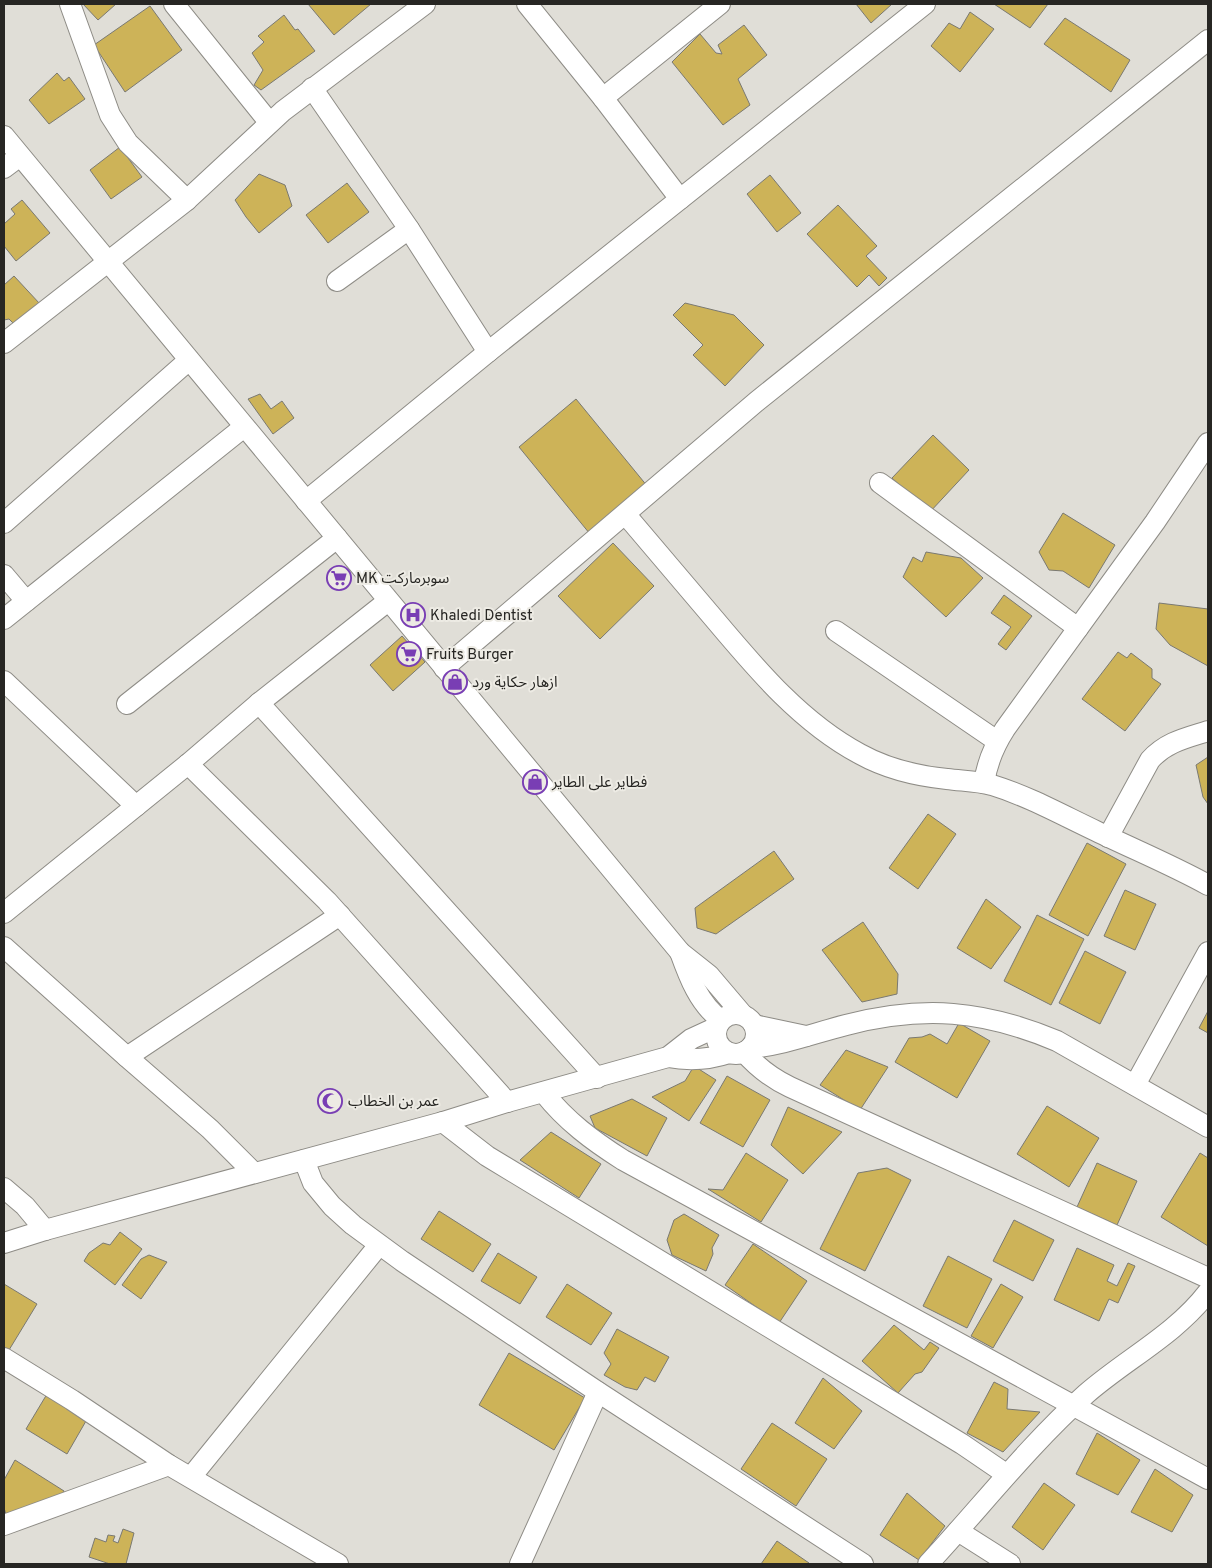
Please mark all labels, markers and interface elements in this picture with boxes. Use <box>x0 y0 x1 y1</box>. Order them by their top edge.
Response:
supermarket icon: MK سوبرماركت <box>326 565 352 591</box>
place label: MK سوبرماركت <box>356 570 450 589</box>
hospital icon: Khaledi Dentist <box>400 602 426 628</box>
place label: Khaledi Dentist <box>430 607 533 626</box>
supermarket icon: Fruits Burger <box>396 641 422 667</box>
place label: Fruits Burger <box>426 646 514 665</box>
shop icon: ازهار حكاية ورد <box>442 669 468 695</box>
place label: ازهار حكاية ورد <box>472 674 558 693</box>
shop icon: فطاير على الطاير <box>522 769 548 795</box>
place label: فطاير على الطاير <box>551 774 647 793</box>
mosque icon: عمر بن الخطاب <box>317 1088 343 1114</box>
place label: عمر بن الخطاب <box>348 1093 440 1112</box>

